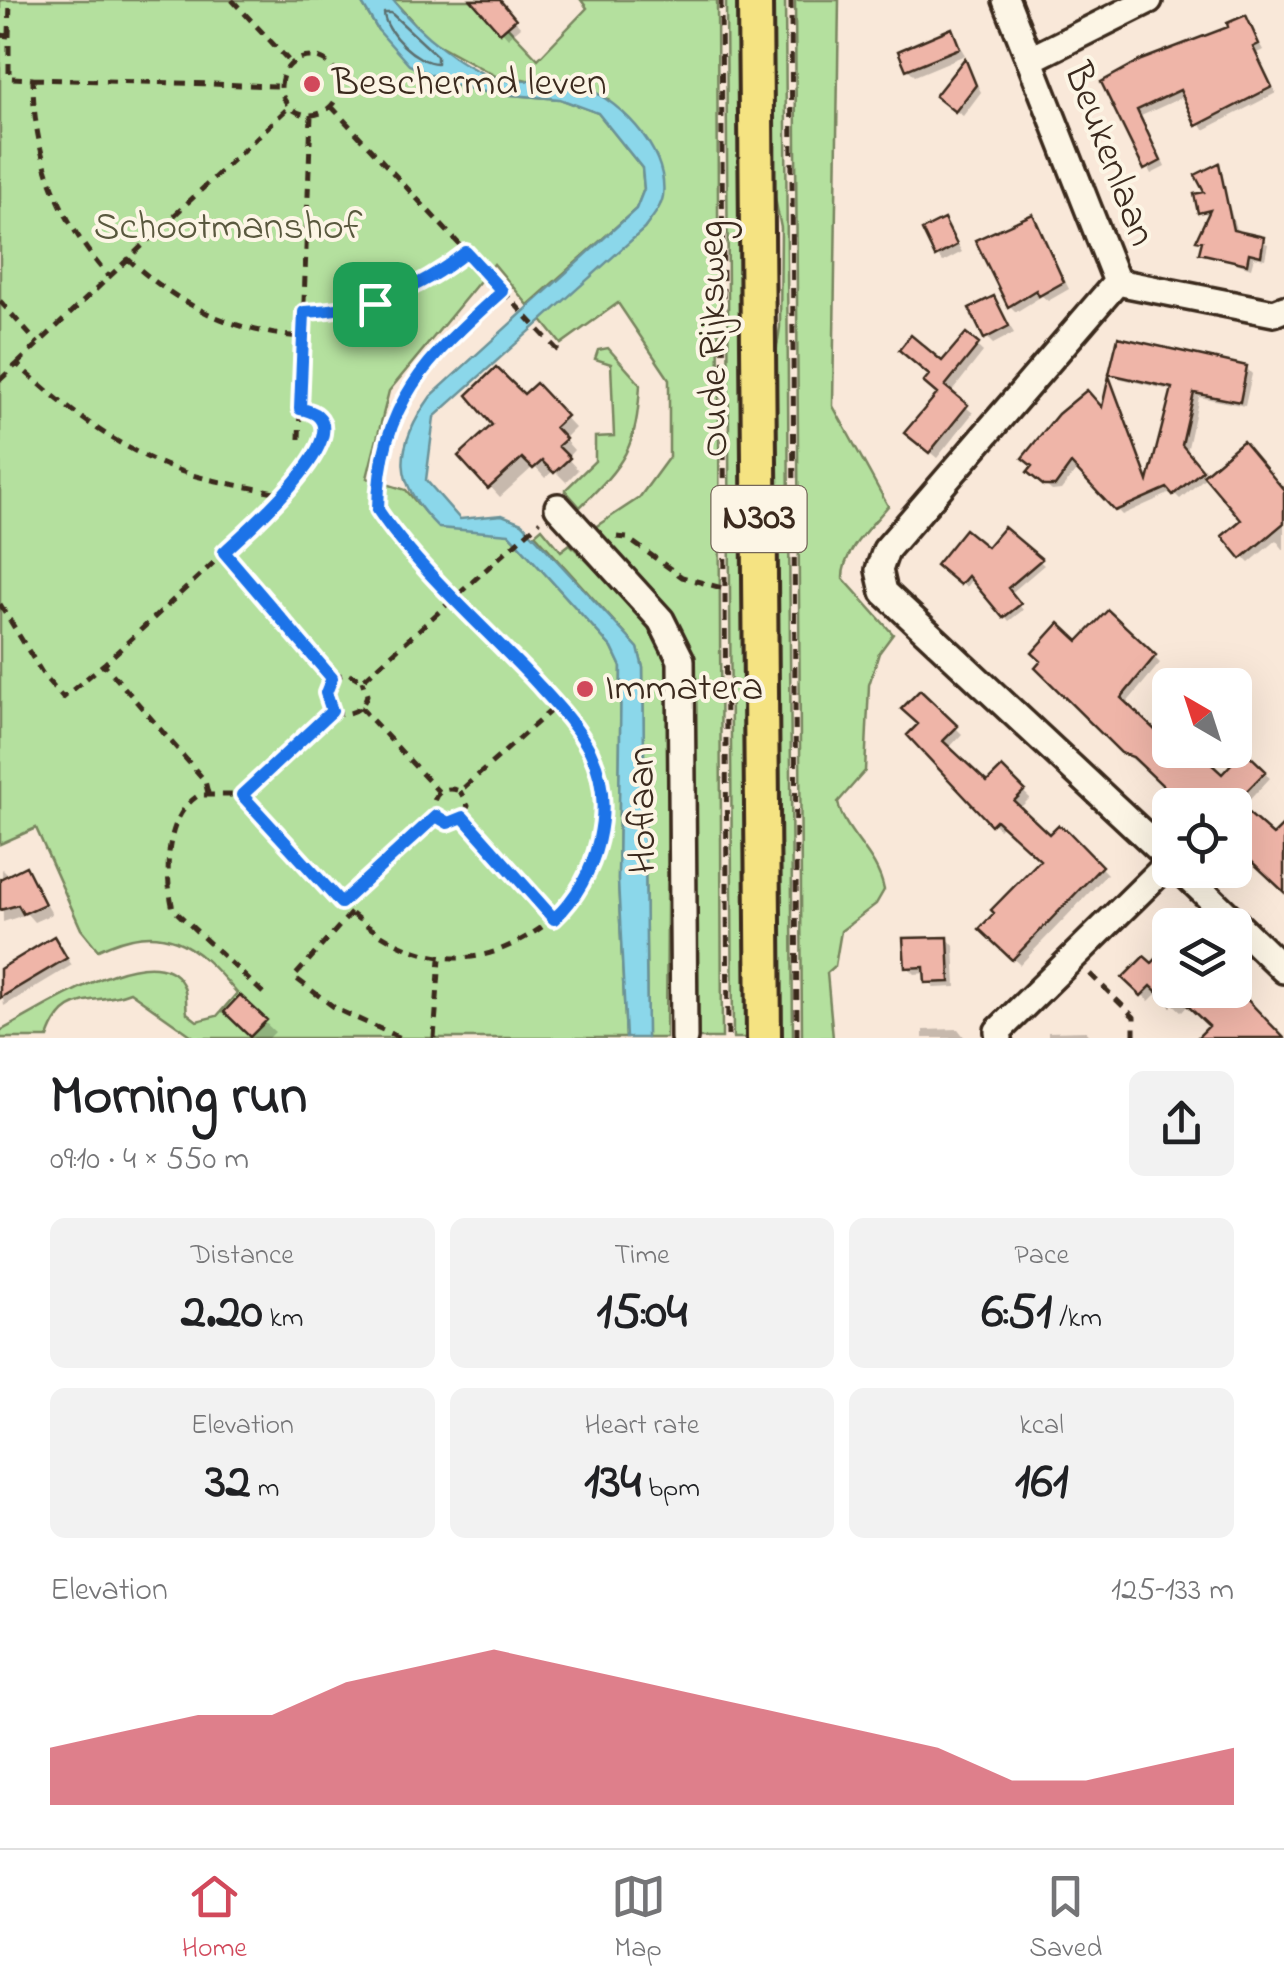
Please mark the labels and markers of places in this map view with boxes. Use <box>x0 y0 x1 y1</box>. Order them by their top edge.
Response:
place label: Beschermd leven <box>331 55 607 114</box>
marker: Beschermd leven <box>301 73 323 95</box>
pin <box>333 262 418 347</box>
place label: Immatera <box>605 660 763 719</box>
marker: Immatera <box>574 678 596 700</box>

